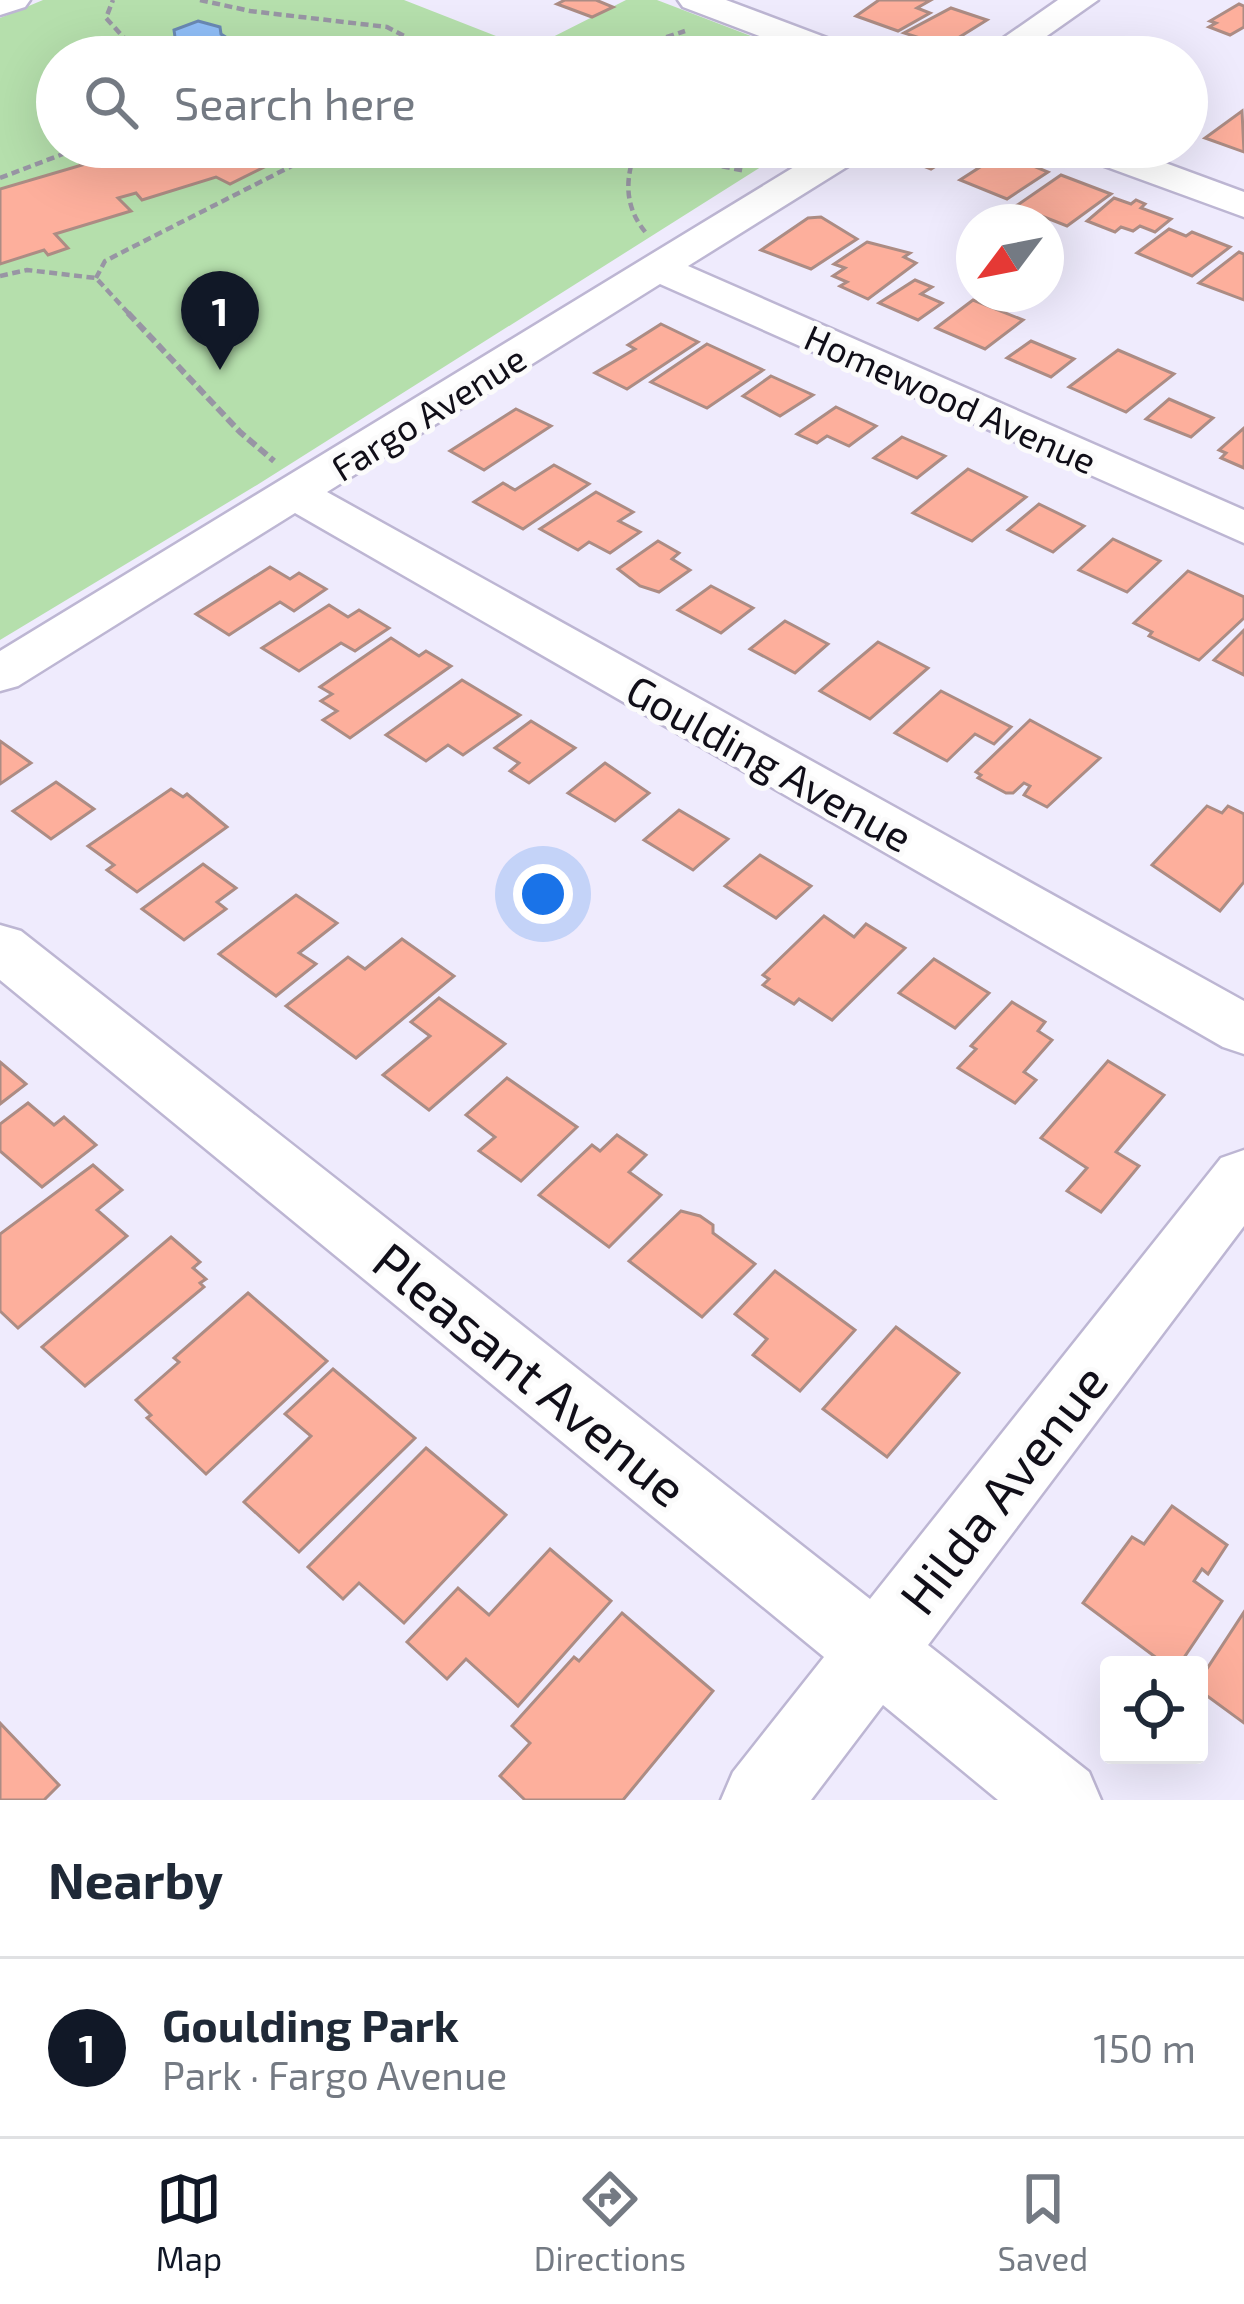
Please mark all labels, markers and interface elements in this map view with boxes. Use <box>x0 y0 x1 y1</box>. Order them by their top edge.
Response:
search box <box>36 36 1208 168</box>
icon: search <box>78 69 144 135</box>
text: Search here <box>174 75 416 129</box>
north arrow <box>956 204 1064 312</box>
pin: 1 <box>181 271 259 370</box>
street label: Homewood Avenue <box>799 314 1103 482</box>
street label: Fargo Avenue <box>323 335 533 489</box>
street label: Goulding Avenue <box>619 663 921 861</box>
your location <box>513 864 573 924</box>
street label: Pleasant Avenue <box>362 1228 700 1518</box>
street label: Hilda Avenue <box>886 1351 1118 1625</box>
map controls <box>1100 1656 1208 1764</box>
button: locate <box>1100 1656 1208 1764</box>
text: Nearby <box>48 1848 223 1909</box>
text: Goulding Park <box>162 1997 459 2051</box>
text: 1 <box>79 2024 95 2071</box>
text: 150 m <box>1093 2024 1196 2071</box>
text: Park · Fargo Avenue <box>162 2051 507 2098</box>
tab: Map <box>156 2166 222 2278</box>
tab: Directions <box>534 2166 686 2278</box>
tab: Saved <box>998 2166 1088 2278</box>

